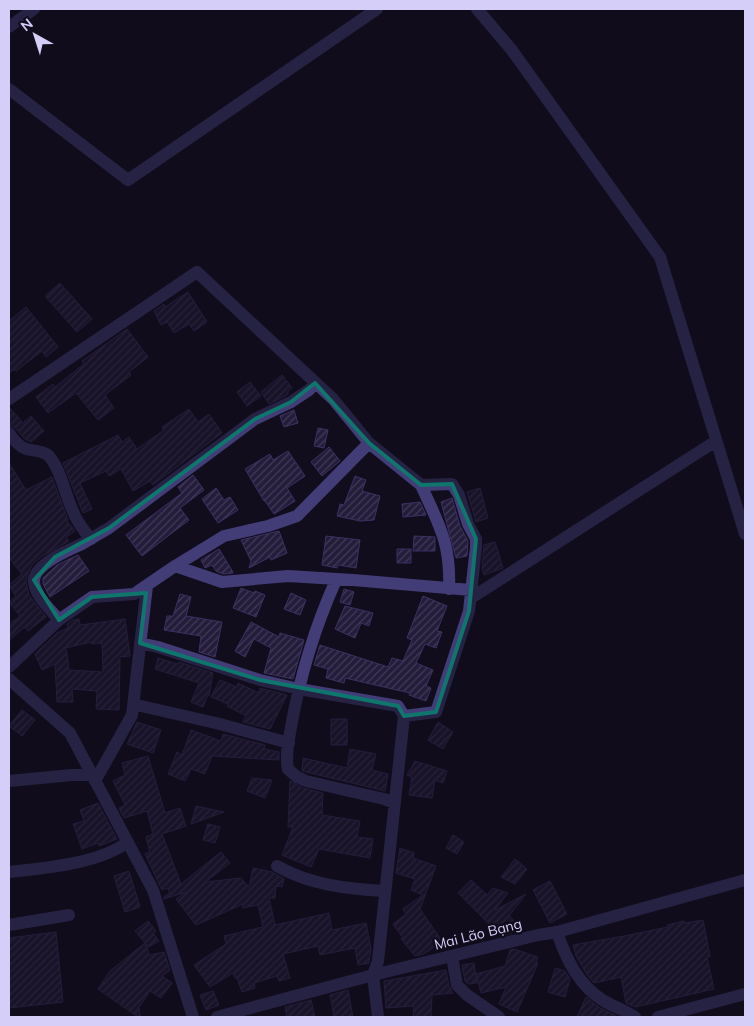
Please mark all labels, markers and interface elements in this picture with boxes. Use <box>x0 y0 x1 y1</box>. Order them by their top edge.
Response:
north arrow <box>10 10 60 60</box>
text: N <box>17 15 37 35</box>
street label: Mai Lão Bạng <box>432 914 524 954</box>

